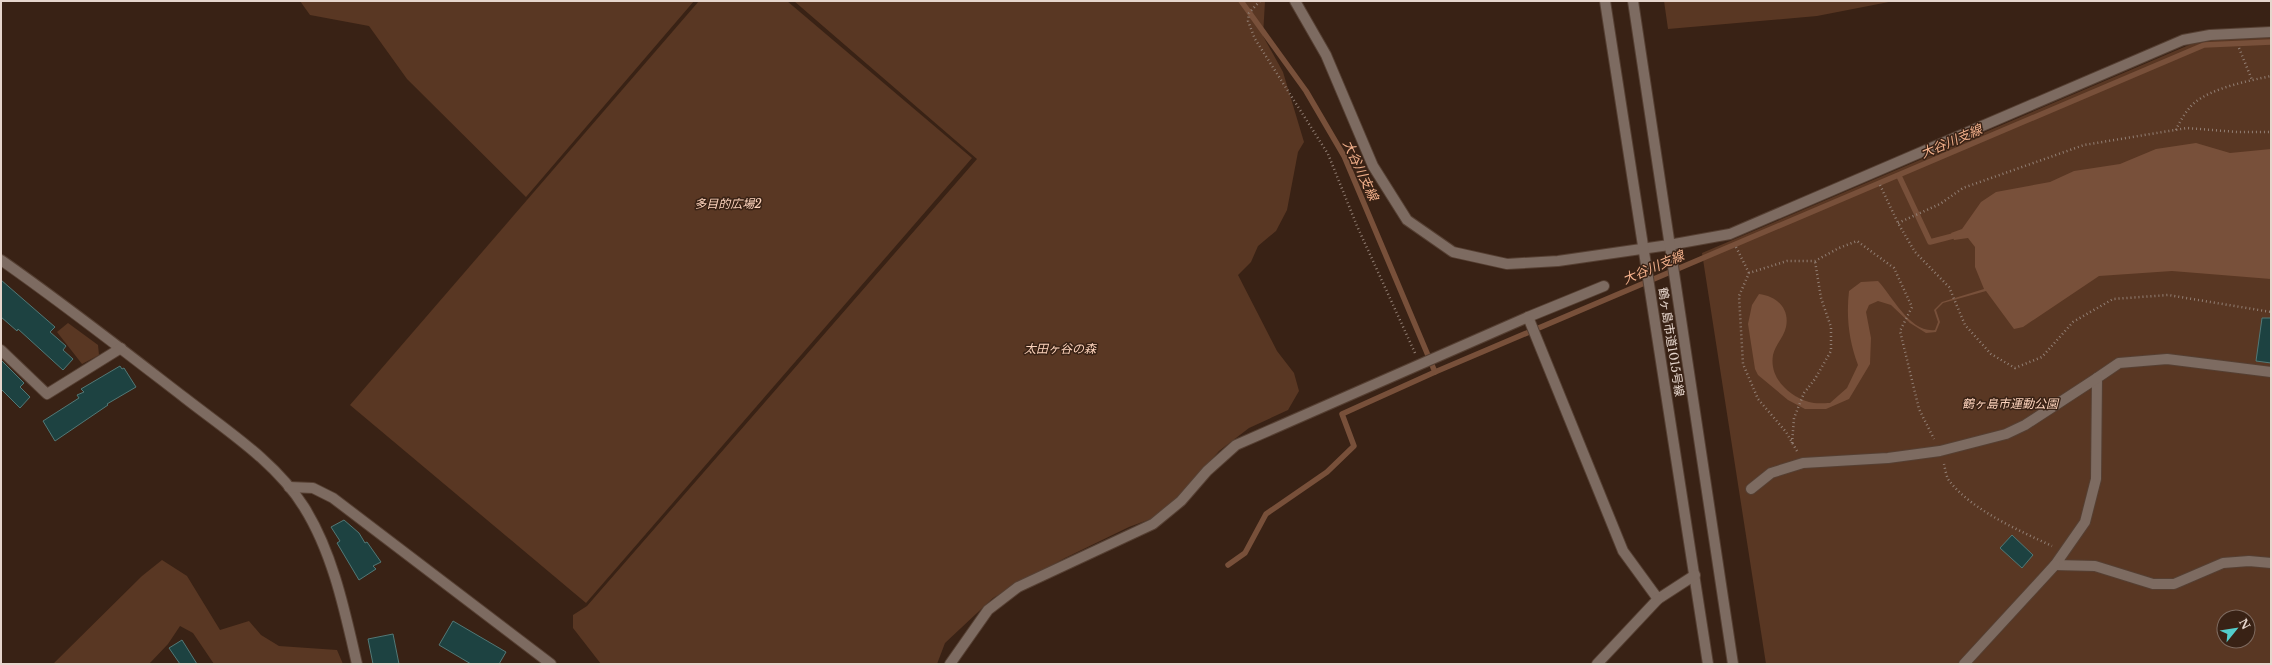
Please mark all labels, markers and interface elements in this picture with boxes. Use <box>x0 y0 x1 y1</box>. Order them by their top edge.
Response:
water label: 大谷川支線 <box>1918 120 1986 162</box>
water label: 大谷川支線 <box>1339 137 1383 205</box>
park label: 多目的広場2 <box>694 196 762 211</box>
water label: 大谷川支線 <box>1620 246 1688 288</box>
street label: 鶴ヶ島市道1015号線 <box>1655 286 1688 397</box>
park label: 太田ヶ谷の森 <box>1024 341 1097 356</box>
park label: 鶴ヶ島市運動公園 <box>1962 396 2060 411</box>
north arrow <box>2216 609 2256 649</box>
text: N <box>2236 616 2254 633</box>

